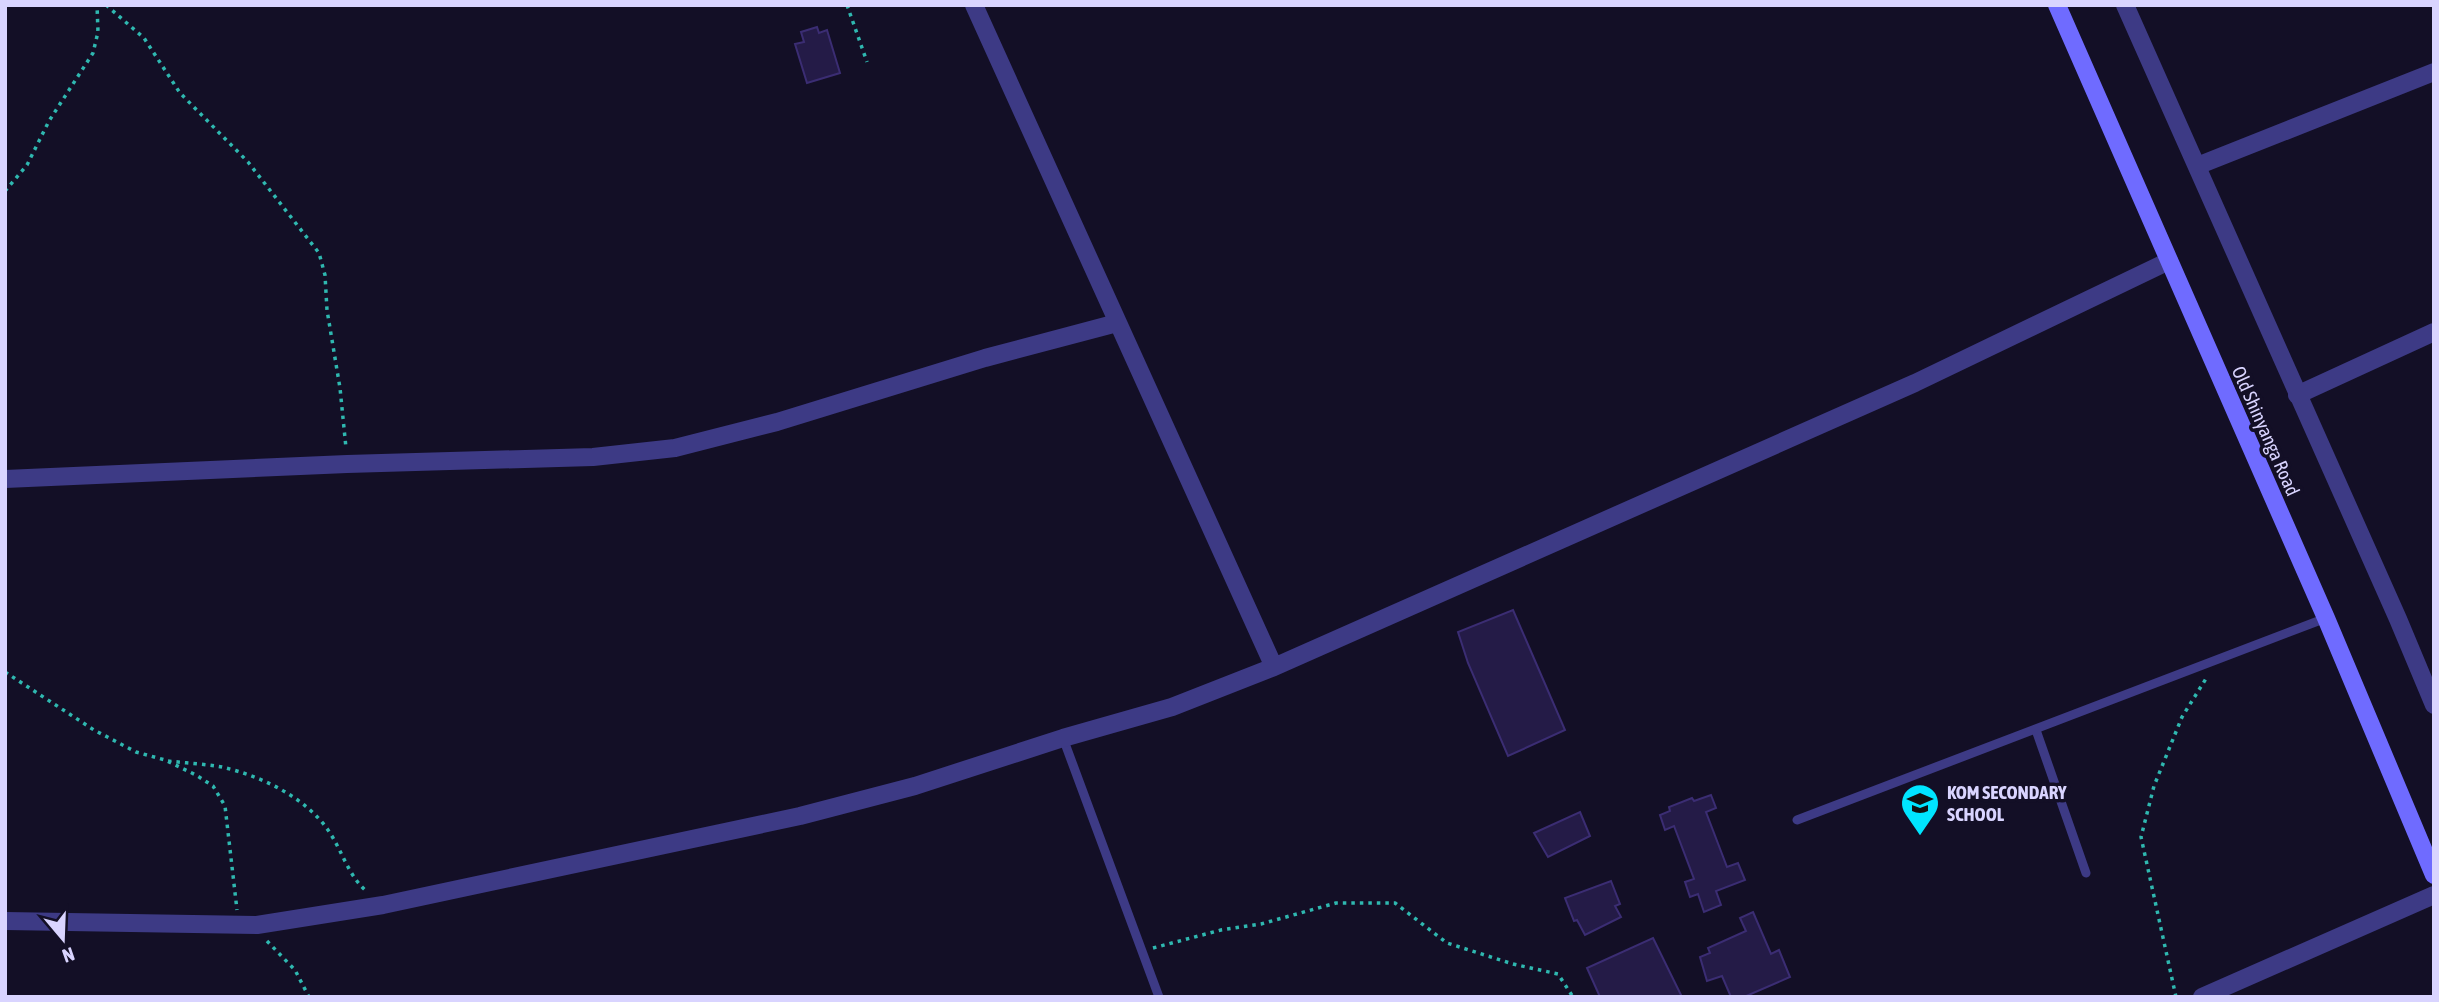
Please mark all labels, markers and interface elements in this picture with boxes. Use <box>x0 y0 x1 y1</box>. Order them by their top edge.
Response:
street label: Old Shinyanga Road <box>2228 363 2304 499</box>
place label: KOM SECONDARY SCHOOL <box>1947 781 2067 825</box>
school or university icon: KOM SECONDARY SCHOOL <box>1899 782 1941 837</box>
north arrow <box>28 904 98 974</box>
text: N <box>60 943 77 967</box>

